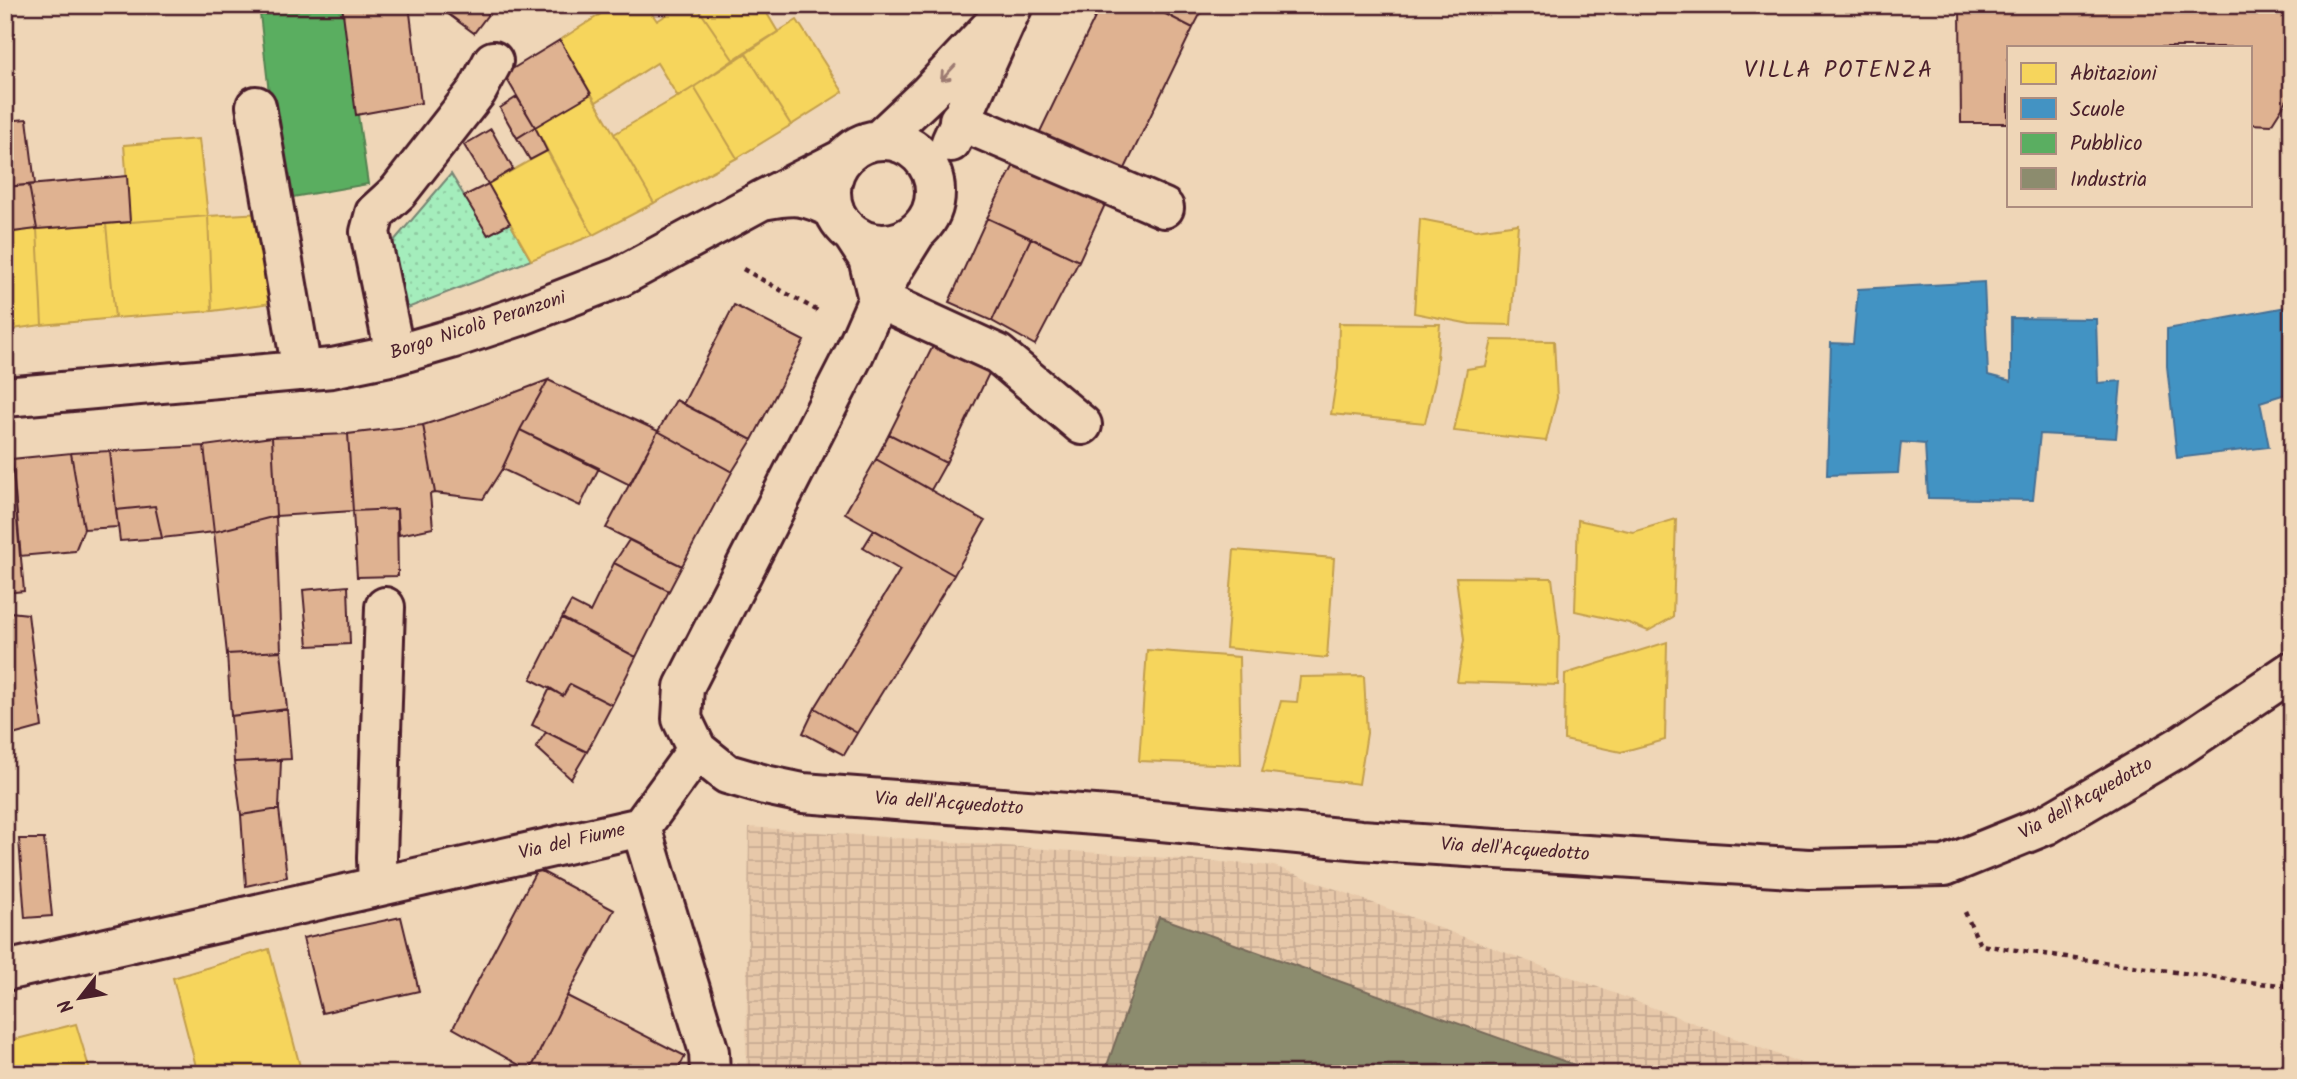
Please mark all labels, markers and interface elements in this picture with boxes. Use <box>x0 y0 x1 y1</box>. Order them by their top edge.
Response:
legend <box>2007 46 2252 206</box>
district label: VILLA POTENZA <box>1744 53 1934 89</box>
text: Abitazioni <box>2070 58 2158 91</box>
one-way arrow <box>940 64 956 82</box>
text: Scuole <box>2070 94 2125 127</box>
text: Pubblico <box>2070 128 2143 161</box>
text: Industria <box>2070 164 2147 197</box>
street label: Borgo Nicolò Peranzoni <box>386 283 571 369</box>
street label: Via dell'Acquedotto <box>2013 750 2159 848</box>
street label: Via dell'Acquedotto <box>873 784 1025 824</box>
street label: Via del Fiume <box>516 815 629 869</box>
street label: Via dell'Acquedotto <box>1439 830 1591 870</box>
north arrow <box>46 964 116 1034</box>
text: N <box>51 993 83 1019</box>

